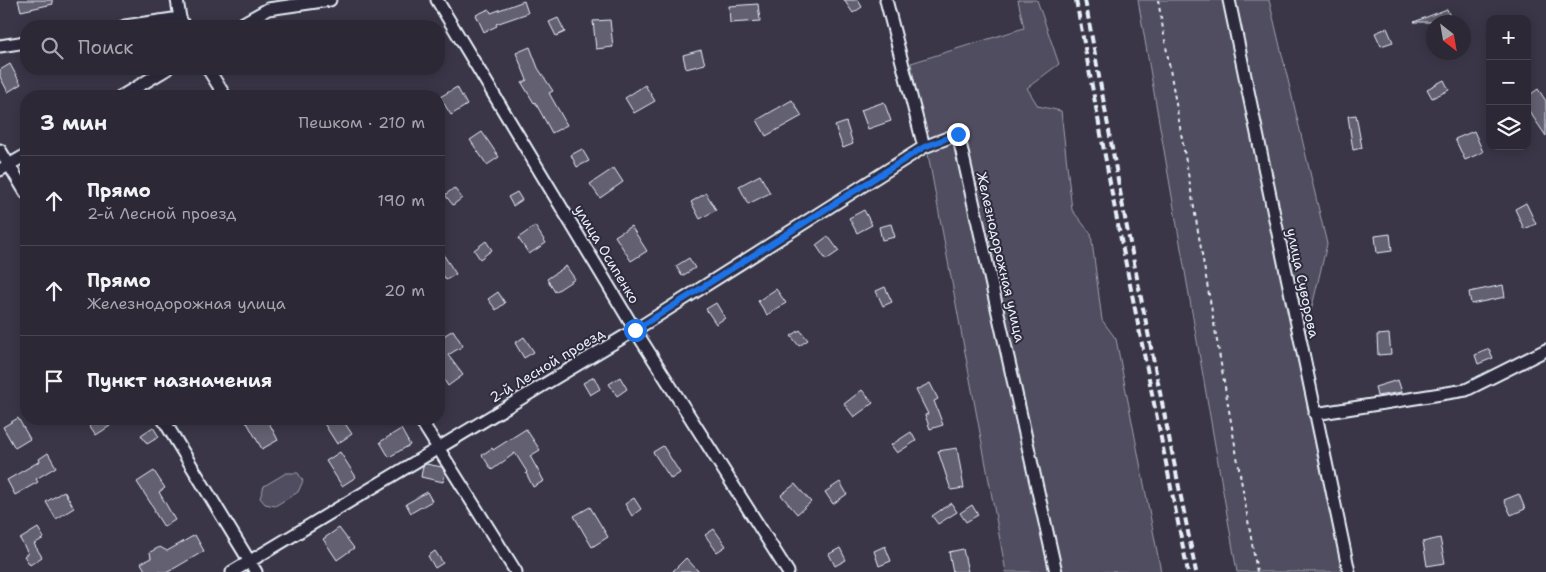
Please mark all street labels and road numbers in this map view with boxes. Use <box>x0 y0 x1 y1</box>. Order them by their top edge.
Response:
street label: Железнодорожная улица <box>973 170 1029 344</box>
street label: улица Осипенко <box>570 201 644 307</box>
street label: улица Суворова <box>1283 227 1323 340</box>
street label: 2-й Лесной проезд <box>486 324 608 406</box>

